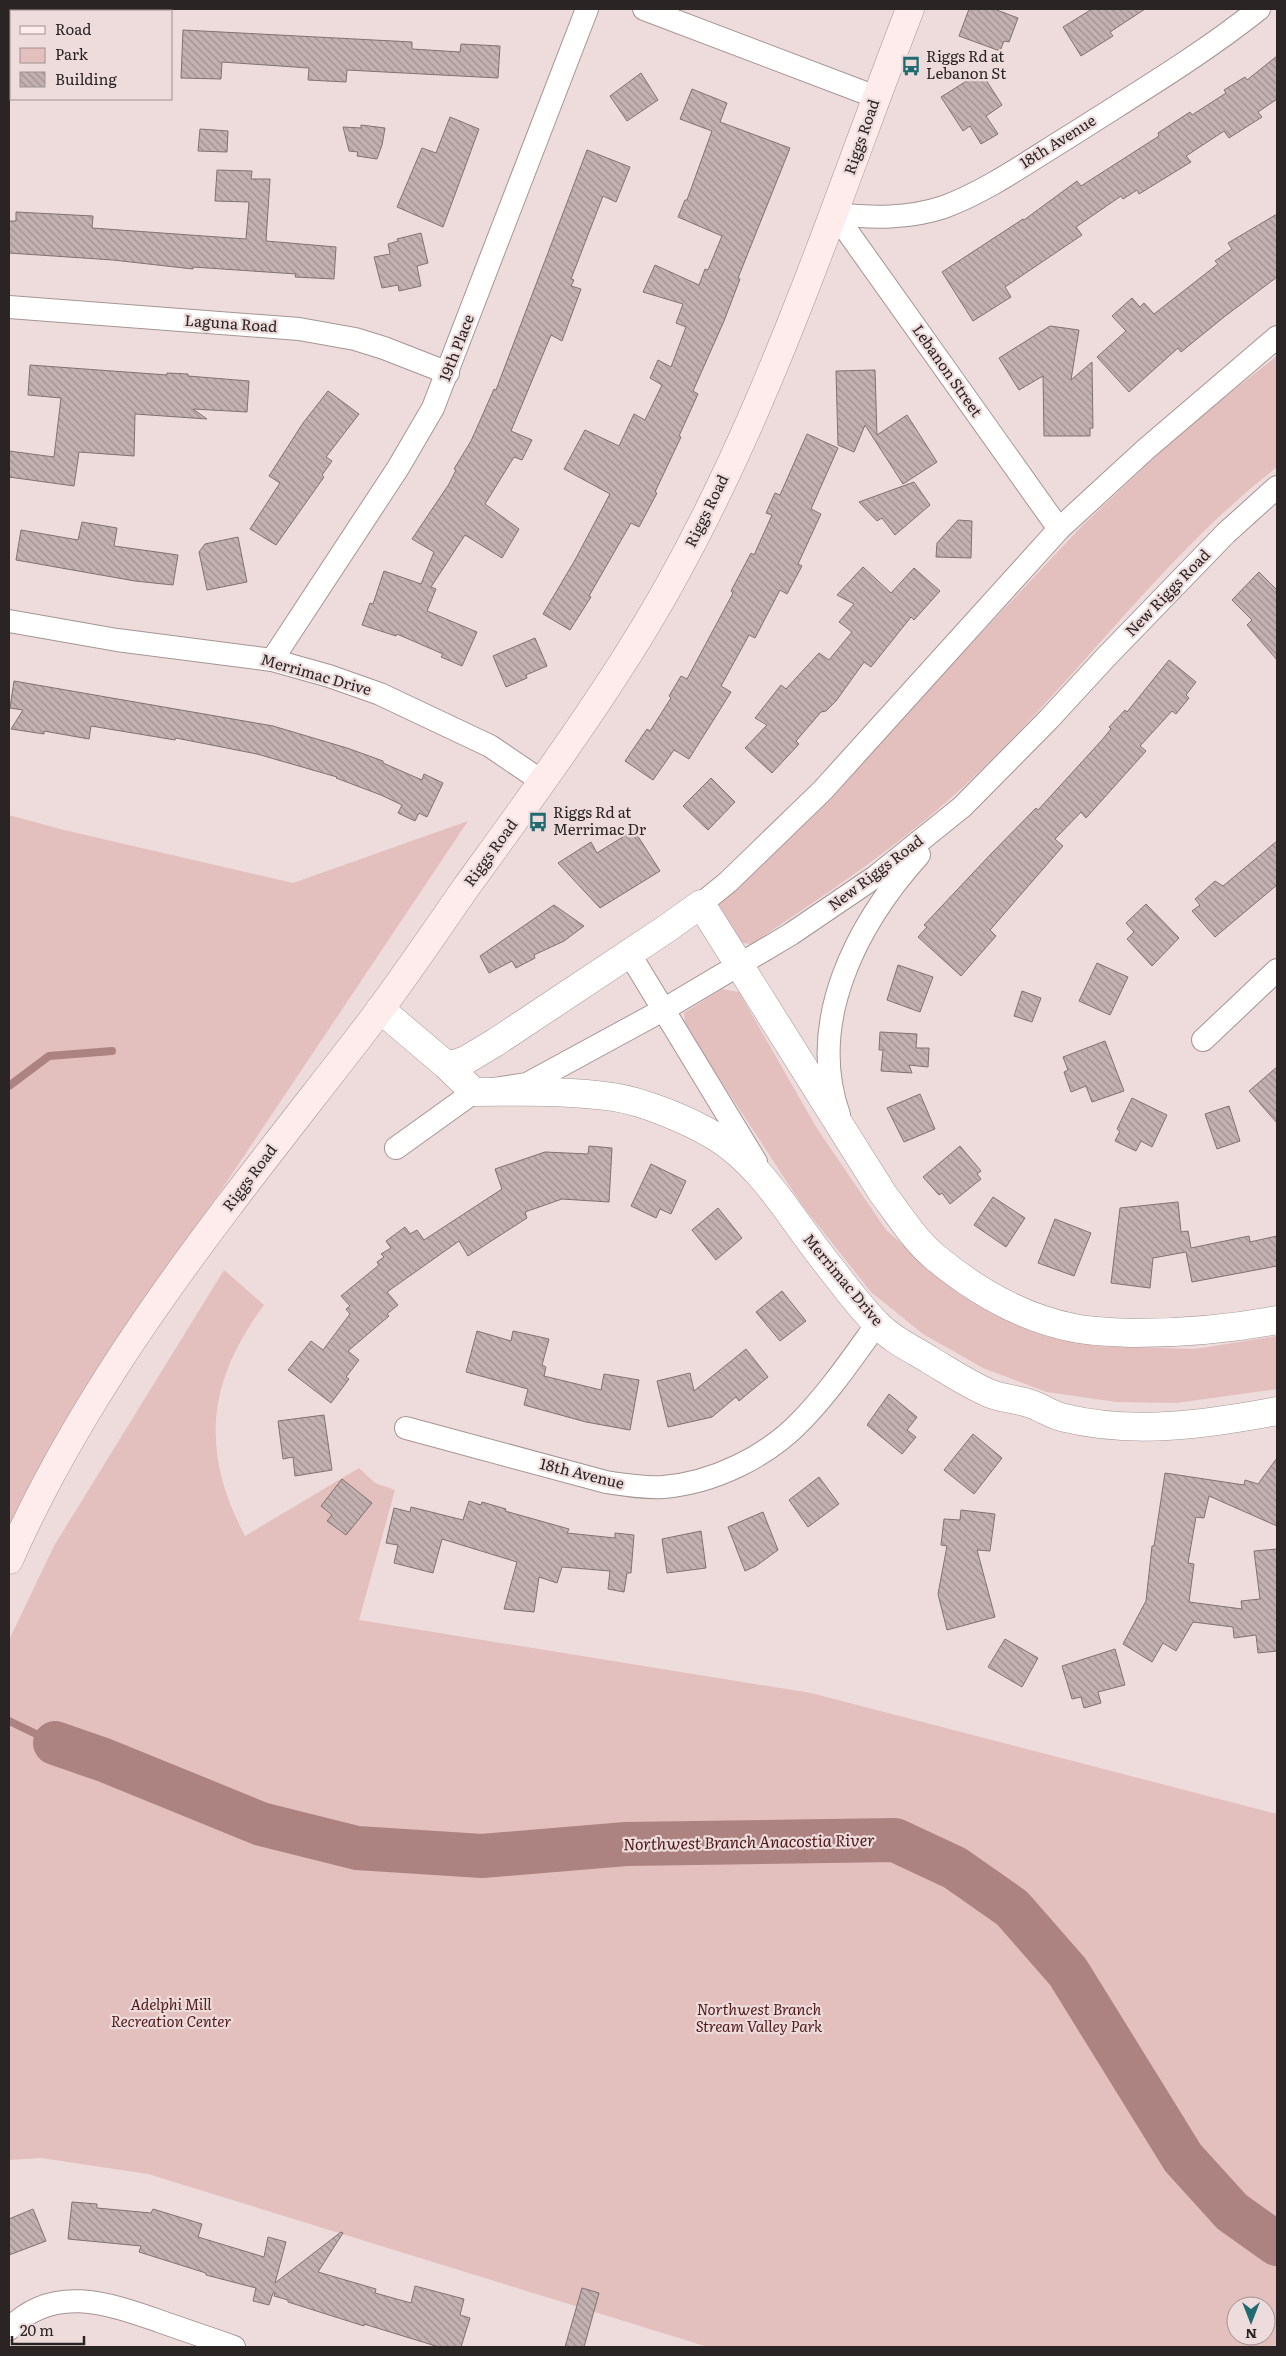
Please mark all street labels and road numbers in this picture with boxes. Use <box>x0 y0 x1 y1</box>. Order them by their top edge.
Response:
street label: Riggs Road <box>837 96 884 177</box>
street label: 18th Avenue <box>1015 108 1100 173</box>
street label: Laguna Road <box>184 308 278 337</box>
street label: 19th Place <box>432 310 479 384</box>
street label: Lebanon Street <box>908 319 989 421</box>
street label: Riggs Road <box>678 470 733 551</box>
street label: New Riggs Road <box>1119 543 1215 641</box>
street label: Merrimac Drive <box>258 647 375 700</box>
street label: Riggs Road <box>457 814 522 891</box>
street label: New Riggs Road <box>823 828 927 915</box>
street label: Riggs Road <box>216 1139 282 1215</box>
street label: Merrimac Drive <box>799 1228 890 1330</box>
street label: 18th Avenue <box>538 1451 627 1494</box>

